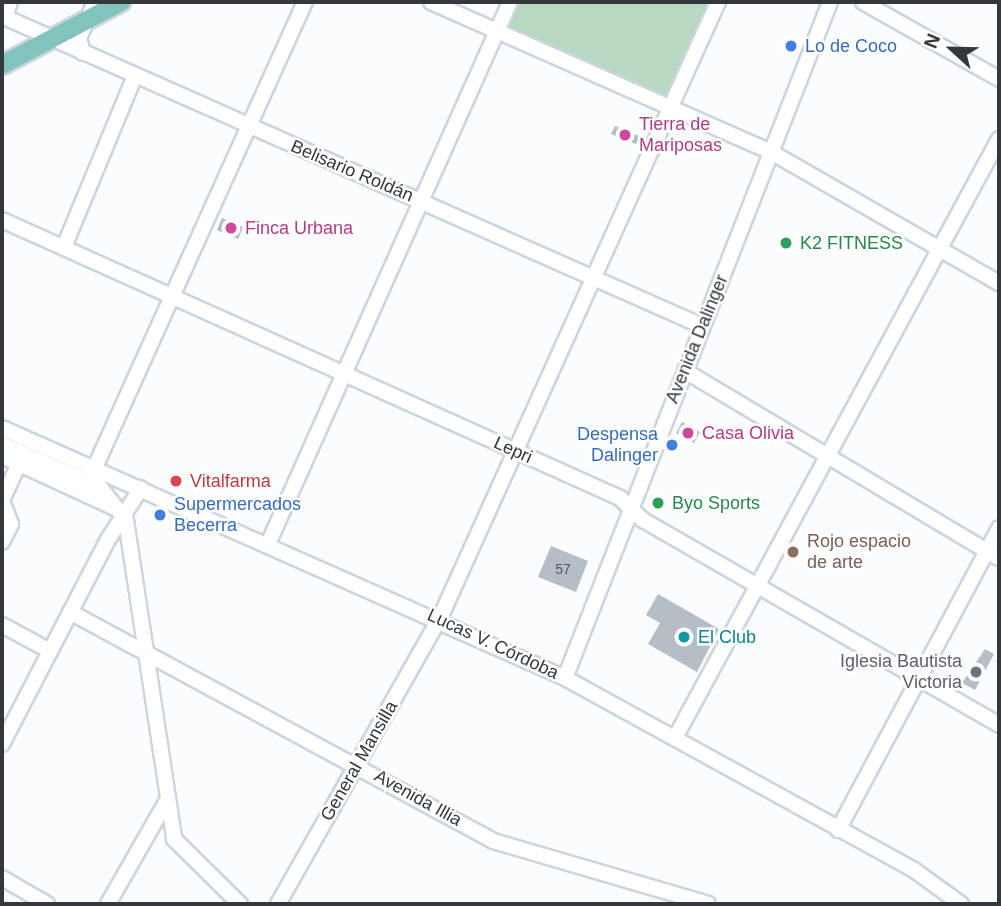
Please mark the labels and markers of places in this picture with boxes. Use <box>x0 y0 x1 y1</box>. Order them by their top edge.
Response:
place label: Lo de Coco <box>805 35 897 57</box>
marker: Lo de Coco <box>783 38 799 54</box>
place label: Tierra de Mariposas <box>639 114 722 156</box>
marker: Tierra de Mariposas <box>617 127 633 143</box>
place label: Finca Urbana <box>245 217 353 239</box>
marker: Finca Urbana <box>223 220 239 236</box>
place label: K2 FITNESS <box>800 232 903 254</box>
marker: K2 FITNESS <box>778 235 794 251</box>
place label: Casa Olivia <box>702 422 794 444</box>
place label: Despensa Dalinger <box>577 424 658 466</box>
marker: Casa Olivia <box>680 425 696 441</box>
marker: Despensa Dalinger <box>664 437 680 453</box>
place label: Vitalfarma <box>190 470 271 492</box>
marker: Vitalfarma <box>168 473 184 489</box>
place label: Byo Sports <box>672 492 760 514</box>
place label: Supermercados Becerra <box>174 494 301 536</box>
marker: Byo Sports <box>650 495 666 511</box>
marker: Supermercados Becerra <box>152 507 168 523</box>
place label: Rojo espacio de arte <box>807 531 911 574</box>
marker: Rojo espacio de arte <box>785 544 801 560</box>
place label: El Club <box>698 626 756 648</box>
marker: El Club <box>676 629 692 645</box>
place label: Iglesia Bautista Victoria <box>840 651 962 694</box>
marker: Iglesia Bautista Victoria <box>968 664 984 680</box>

